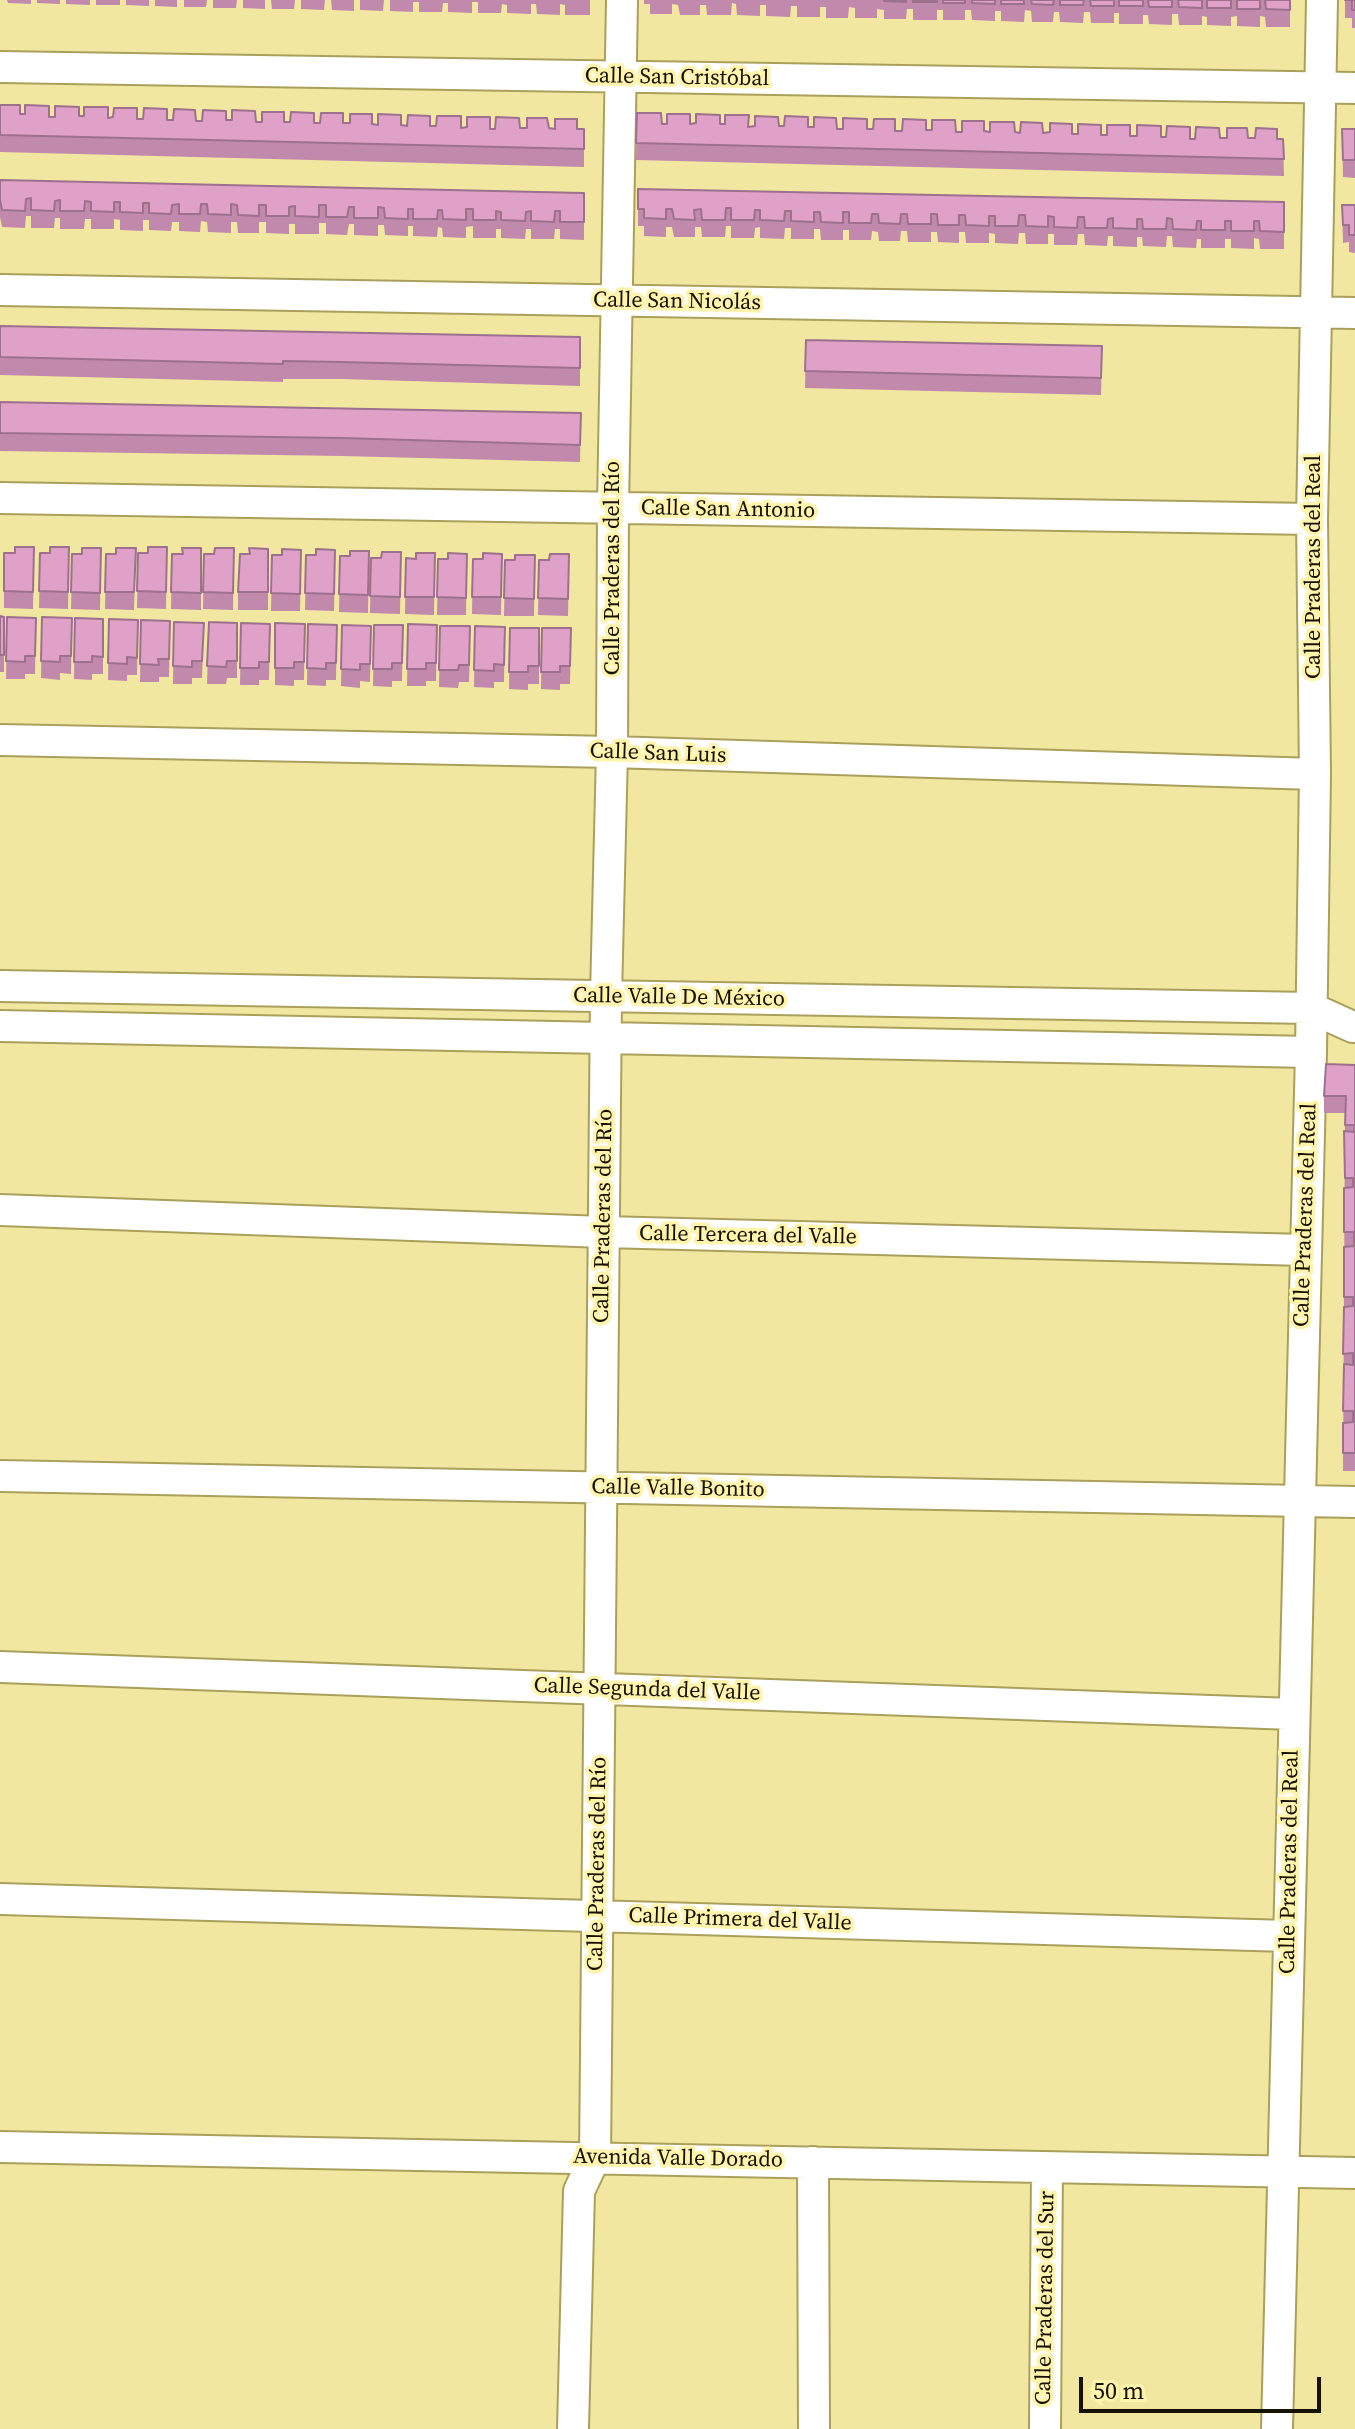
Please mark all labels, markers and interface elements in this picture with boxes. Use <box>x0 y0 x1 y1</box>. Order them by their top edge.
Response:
street label: Calle San Cristóbal <box>585 63 769 93</box>
street label: Calle San Nicolás <box>593 287 761 317</box>
street label: Calle Praderas del Real <box>1301 455 1327 679</box>
street label: Calle Praderas del Río <box>600 461 626 675</box>
street label: Calle San Antonio <box>641 495 815 525</box>
street label: Calle San Luis <box>589 738 727 770</box>
street label: Calle Valle De México <box>573 983 785 1013</box>
street label: Calle Praderas del Real <box>1289 1103 1323 1327</box>
street label: Calle Praderas del Río <box>589 1109 619 1323</box>
street label: Calle Tercera del Valle <box>639 1221 857 1251</box>
street label: Calle Valle Bonito <box>591 1474 765 1504</box>
street label: Calle Segunda del Valle <box>533 1673 761 1707</box>
street label: Calle Praderas del Real <box>1275 1750 1305 1974</box>
street label: Calle Praderas del Río <box>583 1757 613 1971</box>
street label: Calle Primera del Valle <box>628 1903 852 1937</box>
street label: Avenida Valle Dorado <box>573 2144 783 2174</box>
street label: Calle Praderas del Sur <box>1031 2191 1061 2405</box>
scale bar <box>1083 2361 1325 2411</box>
text: 50 m <box>1093 2374 1144 2407</box>

